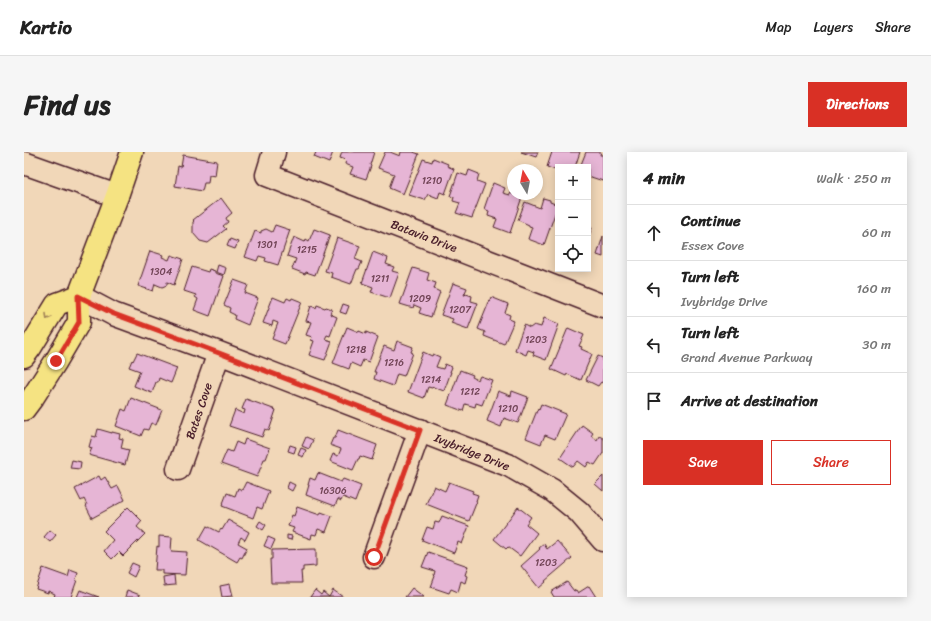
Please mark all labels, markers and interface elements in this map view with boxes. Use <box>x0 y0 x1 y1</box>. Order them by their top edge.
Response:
text: Kartio <box>20 11 72 44</box>
text: Map <box>766 15 791 40</box>
text: Layers <box>813 15 853 40</box>
text: Share <box>875 15 911 40</box>
text: Find us <box>24 80 111 129</box>
button: Directions <box>808 82 907 127</box>
text: 4 min <box>643 163 685 193</box>
north arrow <box>507 164 543 200</box>
map controls <box>555 164 591 272</box>
button: + <box>555 164 591 200</box>
text: Walk · 250 m <box>817 167 891 190</box>
house number: 1210 <box>422 172 442 190</box>
button: − <box>555 200 591 236</box>
text: Continue <box>681 208 741 234</box>
street label: Batavia Drive <box>388 213 461 259</box>
text: 60 m <box>862 221 891 244</box>
icon: ahead <box>643 222 665 244</box>
text: Essex Cove <box>681 234 744 257</box>
house number: 1301 <box>257 236 277 254</box>
button: locate <box>555 236 591 272</box>
house number: 1215 <box>297 241 317 259</box>
house number: 1304 <box>150 263 172 281</box>
text: Turn left <box>681 264 739 290</box>
house number: 1211 <box>371 270 389 288</box>
text: 160 m <box>856 277 891 300</box>
icon: left <box>643 278 665 300</box>
house number: 1209 <box>409 290 431 308</box>
text: Ivybridge Drive <box>681 290 768 313</box>
house number: 1207 <box>449 301 472 319</box>
one-way arrow <box>46 313 53 320</box>
text: Turn left <box>681 320 739 346</box>
house number: 1203 <box>525 331 547 349</box>
text: 30 m <box>862 333 891 356</box>
icon: left <box>643 334 665 356</box>
house number: 1218 <box>346 341 366 359</box>
text: Grand Avenue Parkway <box>681 346 812 369</box>
route end <box>47 352 65 370</box>
house number: 1216 <box>384 354 404 372</box>
house number: 1214 <box>421 371 441 389</box>
street label: Bates Cove <box>179 380 219 442</box>
house number: 1212 <box>460 383 480 401</box>
text: Arrive at destination <box>681 388 818 414</box>
icon: arrive <box>643 390 665 412</box>
house number: 1210 <box>498 400 518 418</box>
street label: Ivybridge Drive <box>430 426 513 477</box>
button: Save <box>643 440 763 485</box>
button: Share <box>771 440 891 485</box>
house number: 16306 <box>319 482 347 500</box>
route start <box>365 548 383 566</box>
house number: 1203 <box>535 554 557 572</box>

